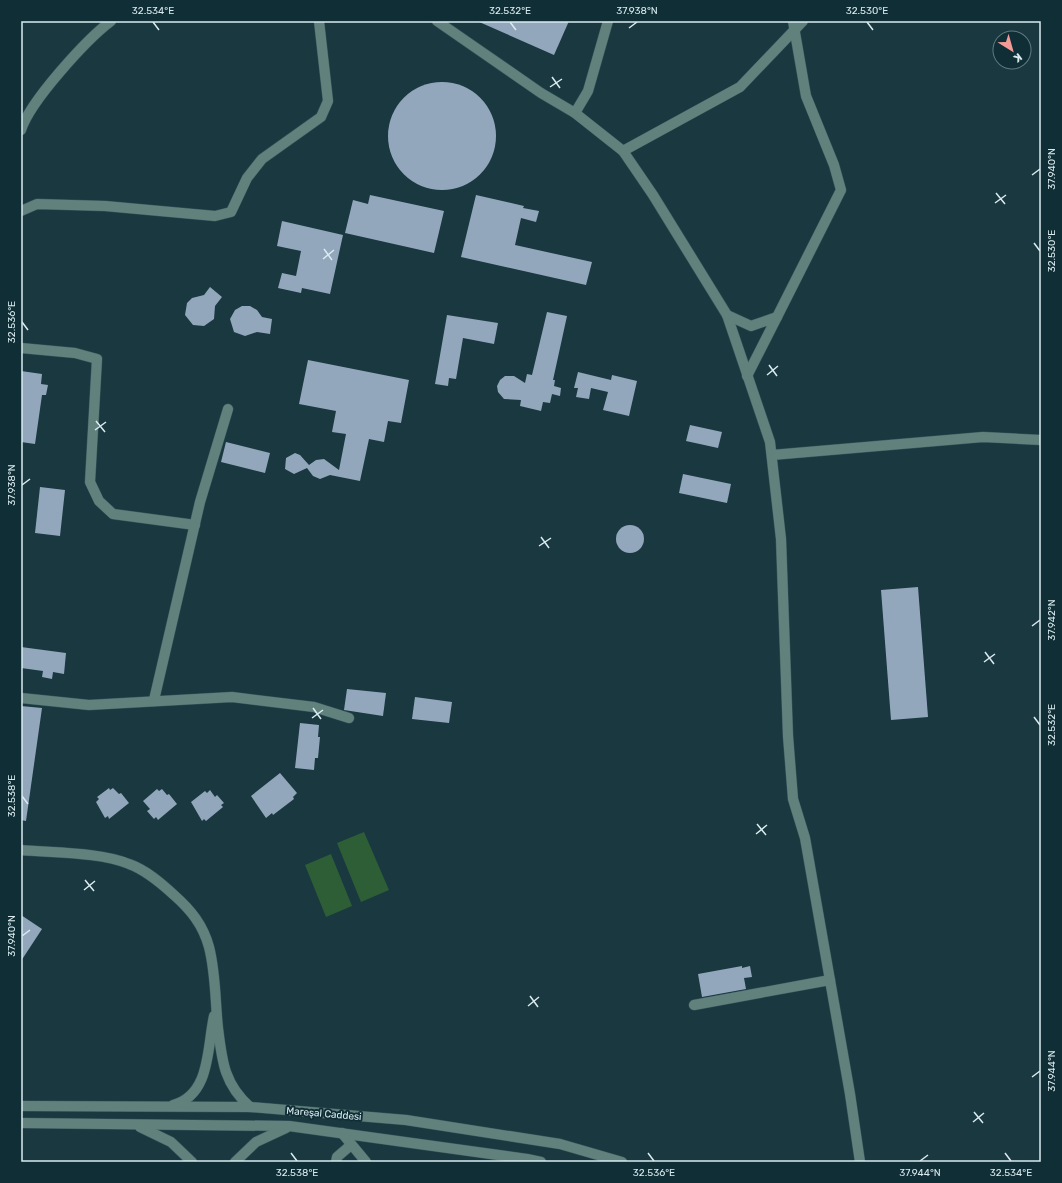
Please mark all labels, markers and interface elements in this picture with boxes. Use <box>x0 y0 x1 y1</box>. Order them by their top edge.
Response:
text: 32.534°E <box>132 5 174 17</box>
text: 32.532°E <box>489 5 531 17</box>
text: 37.938°N <box>616 5 658 17</box>
text: 32.530°E <box>846 5 888 17</box>
north arrow <box>992 30 1032 70</box>
text: K <box>1010 50 1025 65</box>
text: 37.940°N <box>1046 148 1058 190</box>
text: 32.530°E <box>1046 230 1058 272</box>
text: 32.536°E <box>6 301 18 343</box>
text: 37.938°N <box>6 464 18 506</box>
text: 37.942°N <box>1046 599 1058 641</box>
text: 32.532°E <box>1046 704 1058 746</box>
text: 32.538°E <box>6 775 18 817</box>
text: 37.940°N <box>6 915 18 957</box>
text: 37.944°N <box>1046 1050 1058 1092</box>
street label: Mareşal Caddesi <box>286 1105 362 1123</box>
text: 32.538°E <box>276 1167 318 1179</box>
text: 32.536°E <box>633 1167 675 1179</box>
text: 37.944°N <box>899 1167 941 1179</box>
text: 32.534°E <box>990 1167 1032 1179</box>

